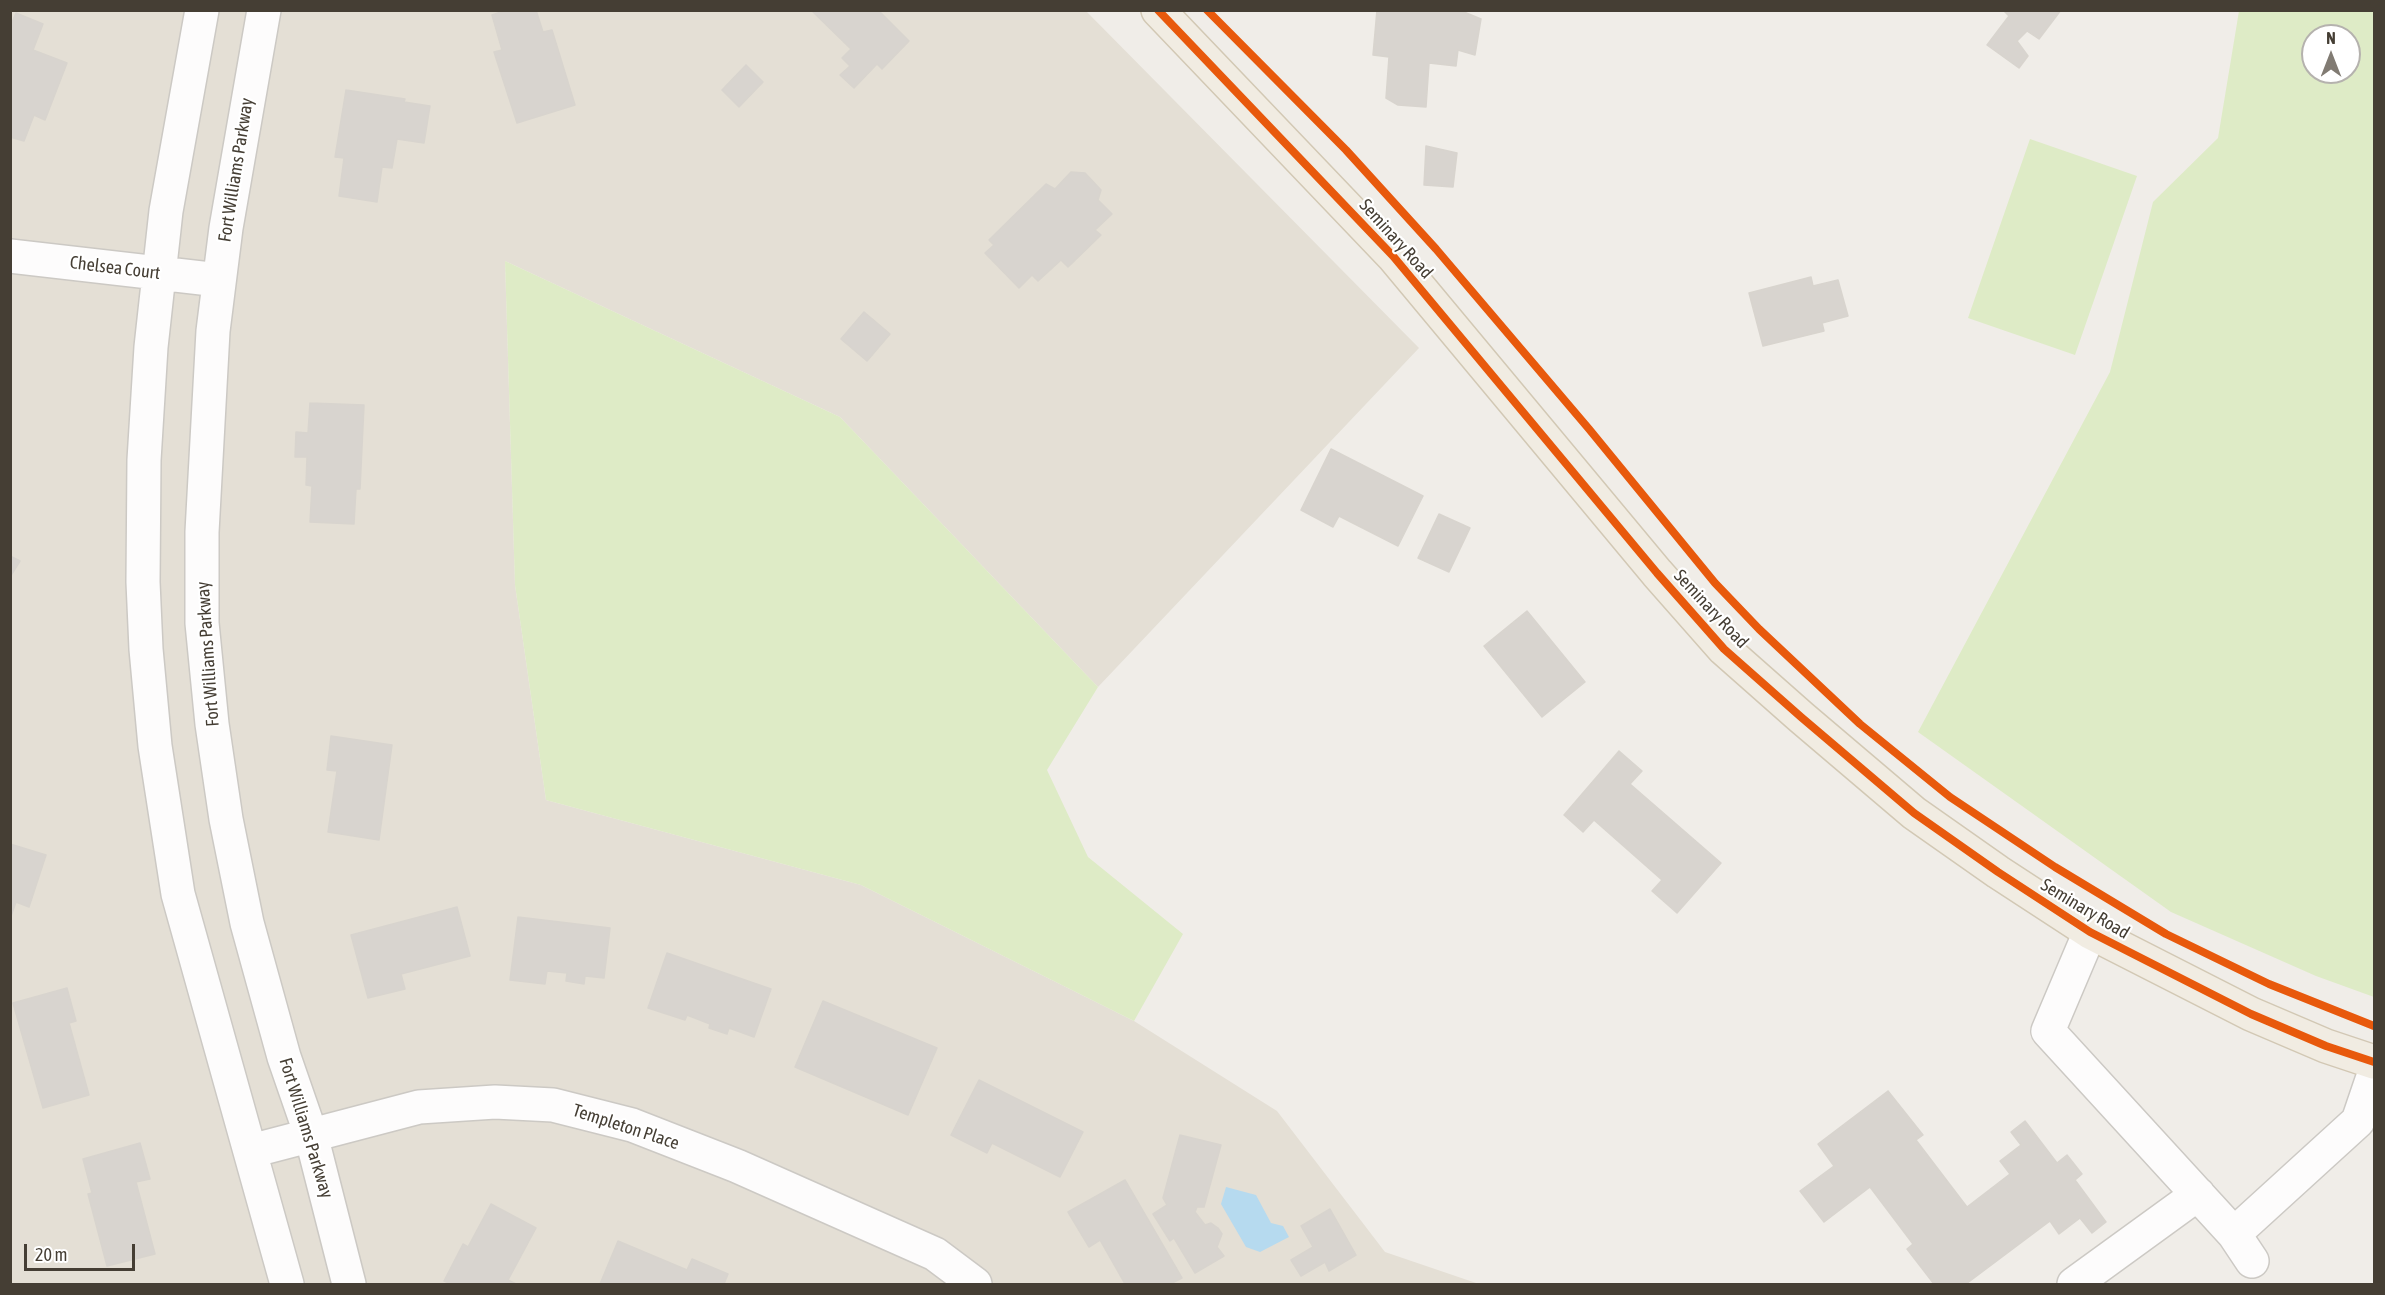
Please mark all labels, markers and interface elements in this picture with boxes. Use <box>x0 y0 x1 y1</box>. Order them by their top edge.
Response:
north arrow <box>2301 24 2361 84</box>
text: N <box>2326 29 2336 47</box>
street label: Fort Williams Parkway <box>214 96 258 244</box>
street label: Seminary Road <box>1355 195 1437 283</box>
street label: Chelsea Court <box>69 252 161 284</box>
street label: Seminary Road <box>1669 565 1753 653</box>
street label: Fort Williams Parkway <box>192 581 224 727</box>
street label: Seminary Road <box>2037 874 2133 944</box>
street label: Fort Williams Parkway <box>274 1055 338 1201</box>
street label: Templeton Place <box>570 1100 682 1154</box>
scale bar <box>27 1232 138 1270</box>
text: 20 m <box>35 1244 67 1265</box>

